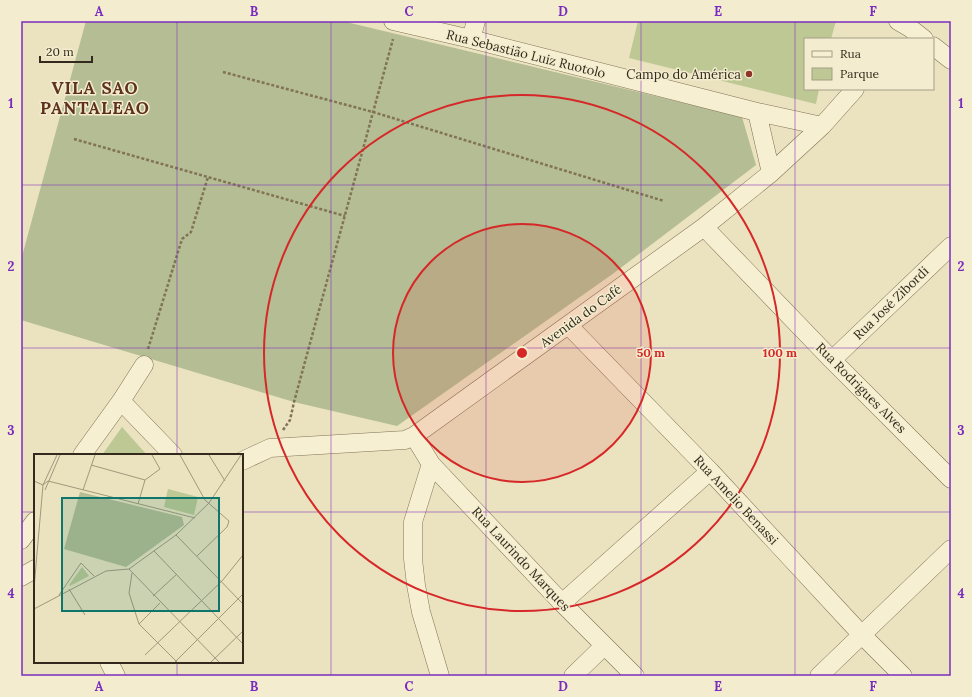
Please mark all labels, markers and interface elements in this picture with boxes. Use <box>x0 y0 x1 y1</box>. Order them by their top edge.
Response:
text: A <box>95 3 104 20</box>
text: B <box>250 3 259 20</box>
text: C <box>405 3 414 20</box>
text: D <box>558 3 568 20</box>
text: E <box>714 3 722 20</box>
text: F <box>869 3 877 20</box>
street label: Rua Sebastião Luiz Ruotolo <box>445 26 608 82</box>
scale bar <box>40 38 92 64</box>
legend <box>804 38 934 90</box>
text: 20 m <box>46 44 74 59</box>
text: Rua <box>840 46 861 61</box>
place label: Campo do América <box>626 66 741 83</box>
text: Parque <box>840 66 880 81</box>
marker: Campo do América <box>744 69 754 79</box>
district label: VILA SAO PANTALEAO <box>40 77 150 119</box>
text: 1 <box>8 95 14 112</box>
text: 1 <box>958 95 964 112</box>
text: 2 <box>8 258 15 275</box>
text: 2 <box>958 258 965 275</box>
street label: Rua José Zibordi <box>850 262 933 343</box>
street label: Avenida do Café <box>536 281 625 352</box>
street label: Rua Rodrigues Alves <box>812 339 910 437</box>
text: 50 m <box>637 345 665 360</box>
text: 100 m <box>763 345 797 360</box>
centre of rings <box>515 346 529 360</box>
text: 3 <box>7 422 15 439</box>
text: 3 <box>957 422 965 439</box>
street label: Rua Amelio Benassi <box>690 452 782 549</box>
inset map <box>34 454 243 663</box>
street label: Rua Laurindo Marques <box>468 503 574 615</box>
text: 4 <box>7 585 15 602</box>
text: 4 <box>957 585 965 602</box>
text: A <box>95 678 104 695</box>
text: B <box>250 678 259 695</box>
text: C <box>405 678 414 695</box>
text: D <box>558 678 568 695</box>
text: E <box>714 678 722 695</box>
text: F <box>869 678 877 695</box>

